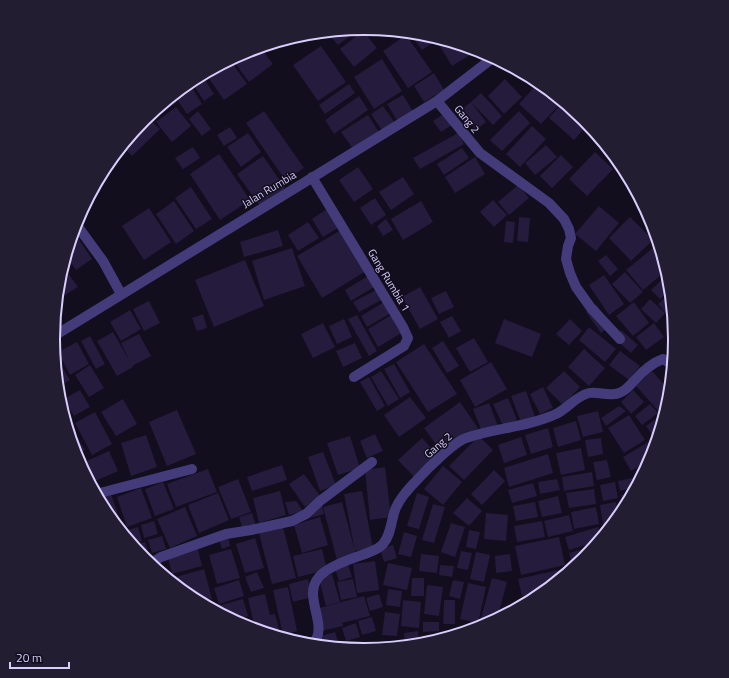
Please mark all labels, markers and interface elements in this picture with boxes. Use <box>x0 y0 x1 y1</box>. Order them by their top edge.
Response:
street label: Gang 2 <box>451 101 483 137</box>
street label: Jalan Rumbia <box>239 166 299 211</box>
street label: Gang Rumbia 1 <box>364 246 414 314</box>
street label: Gang 2 <box>421 428 455 462</box>
scale bar <box>10 644 69 670</box>
text: 20 m <box>16 648 42 667</box>

